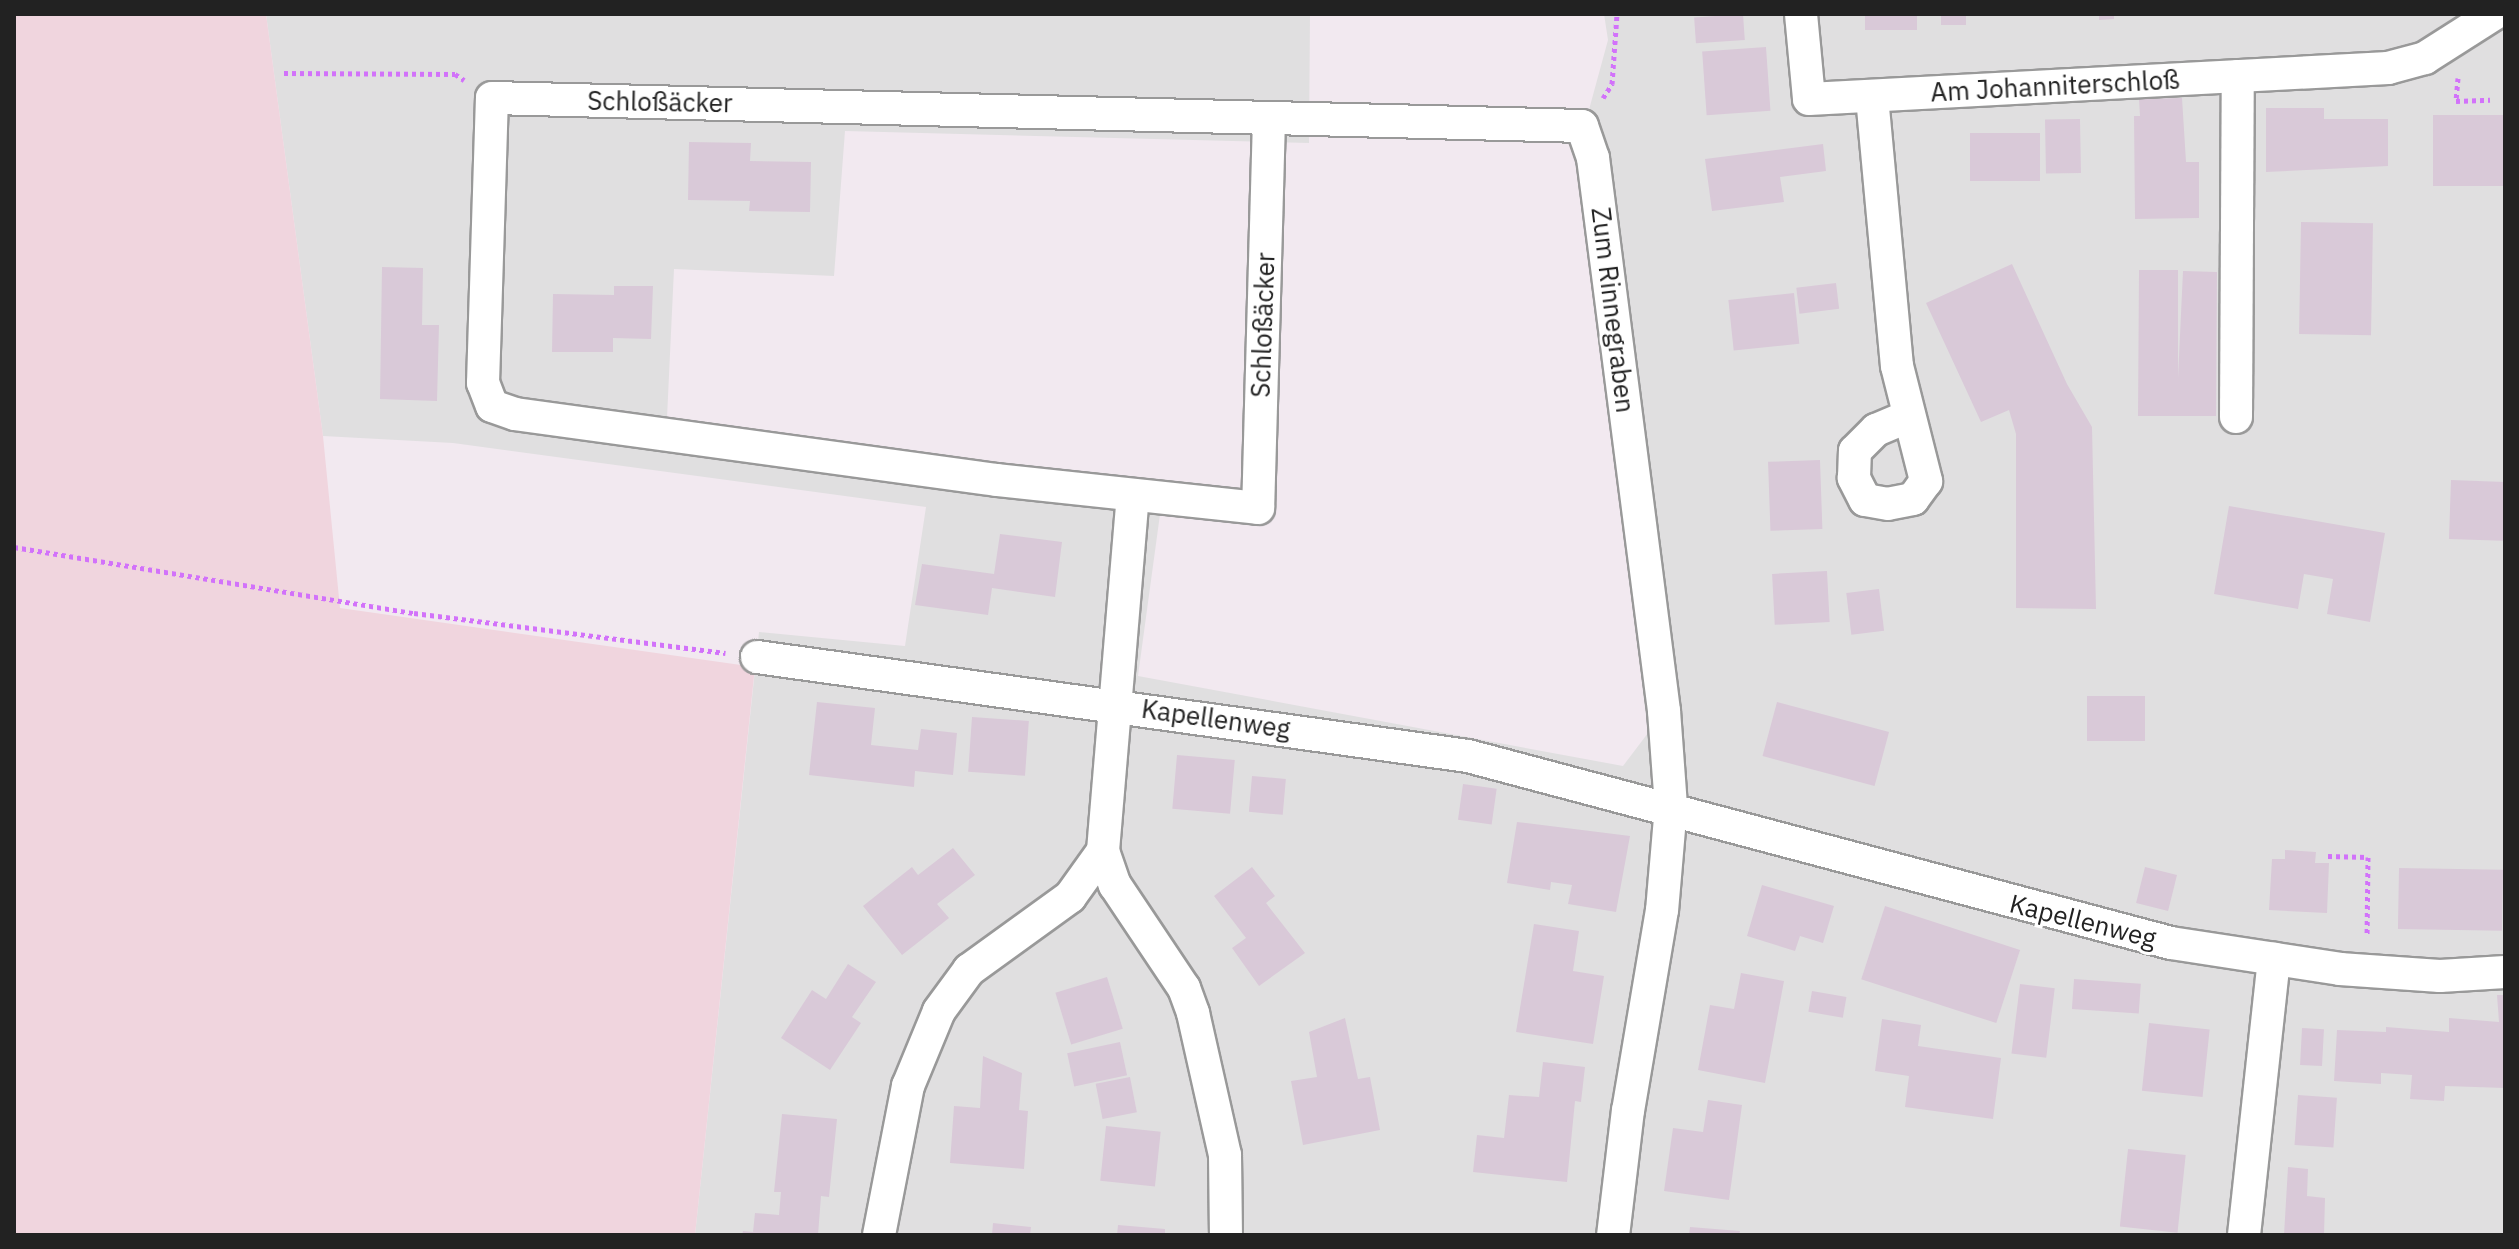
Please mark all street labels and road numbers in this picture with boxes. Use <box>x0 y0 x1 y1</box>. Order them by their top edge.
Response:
street label: Am Johanniterschloß <box>1930 64 2180 108</box>
street label: Schloßäcker <box>587 85 733 119</box>
street label: Zum Rinnegraben <box>1585 206 1641 414</box>
street label: Schloßäcker <box>1245 252 1281 398</box>
street label: Kapellenweg <box>1140 693 1292 745</box>
street label: Kapellenweg <box>2006 888 2160 954</box>

